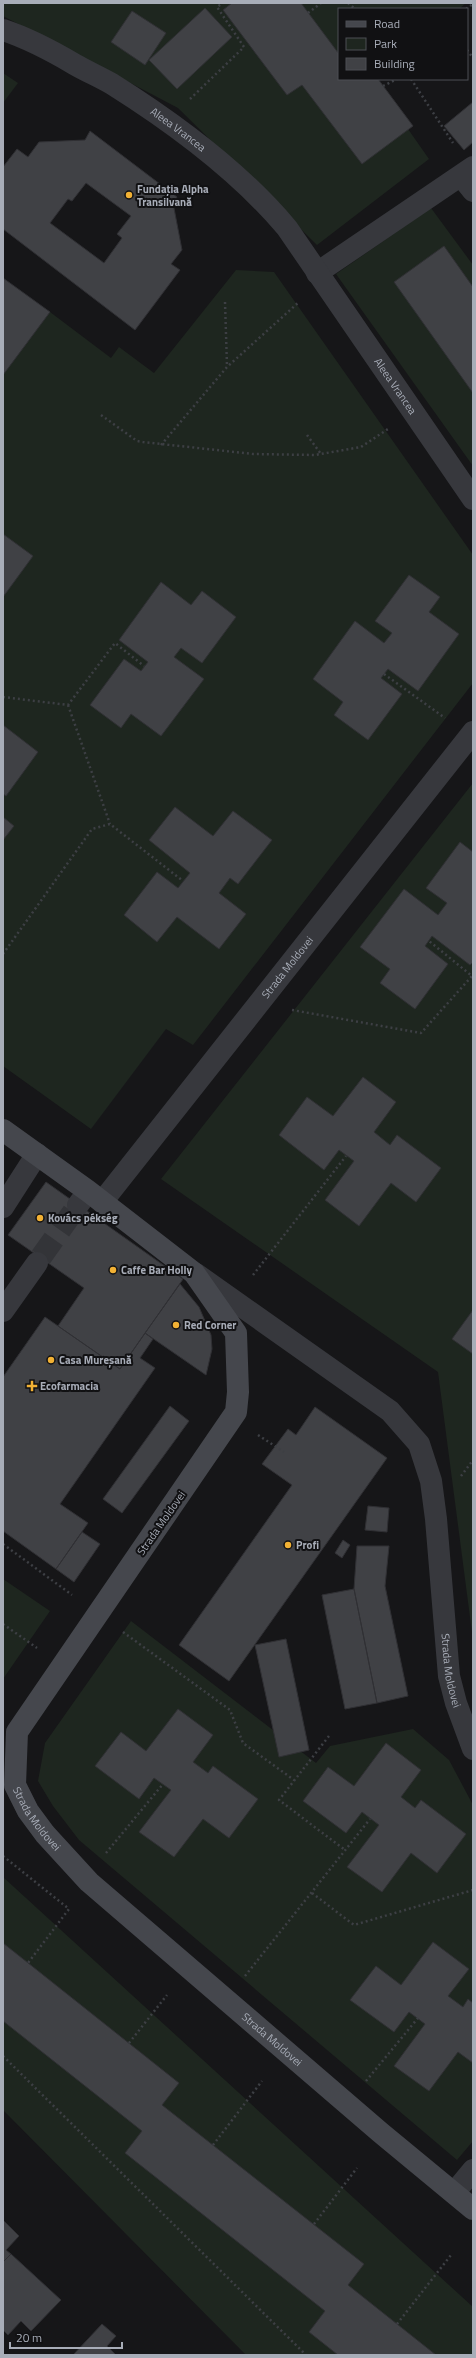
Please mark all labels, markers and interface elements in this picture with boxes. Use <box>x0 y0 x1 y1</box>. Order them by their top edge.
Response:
legend <box>338 8 468 80</box>
text: Road <box>374 14 400 33</box>
text: Park <box>374 34 397 53</box>
text: Building <box>374 54 415 73</box>
street label: Aleea Vrancea <box>147 103 210 156</box>
place label: Fundația Alpha Transilvană <box>137 181 209 210</box>
marker: Fundația Alpha Transilvană <box>124 190 134 200</box>
street label: Aleea Vrancea <box>370 355 421 418</box>
street label: Strada Moldovei <box>258 933 317 1002</box>
place label: Kovács pékség <box>48 1210 118 1226</box>
marker: Kovács pékség <box>35 1213 45 1223</box>
place label: Caffe Bar Holly <box>121 1262 192 1278</box>
marker: Caffe Bar Holly <box>108 1265 118 1275</box>
place label: Red Corner <box>184 1317 236 1333</box>
marker: Red Corner <box>171 1320 181 1330</box>
place label: Casa Mureșană <box>59 1352 132 1368</box>
marker: Casa Mureșană <box>46 1355 56 1365</box>
place label: Ecofarmacia <box>40 1378 99 1394</box>
marker: Ecofarmacia <box>27 1381 37 1391</box>
street label: Strada Moldovei <box>133 1488 189 1558</box>
place label: Profi <box>296 1537 319 1553</box>
marker: Profi <box>283 1540 293 1550</box>
street label: Strada Moldovei <box>437 1633 465 1710</box>
street label: Strada Moldovei <box>9 1784 64 1854</box>
street label: Strada Moldovei <box>238 2009 306 2070</box>
scale bar <box>10 2324 122 2350</box>
text: 20 m <box>16 2328 42 2347</box>

